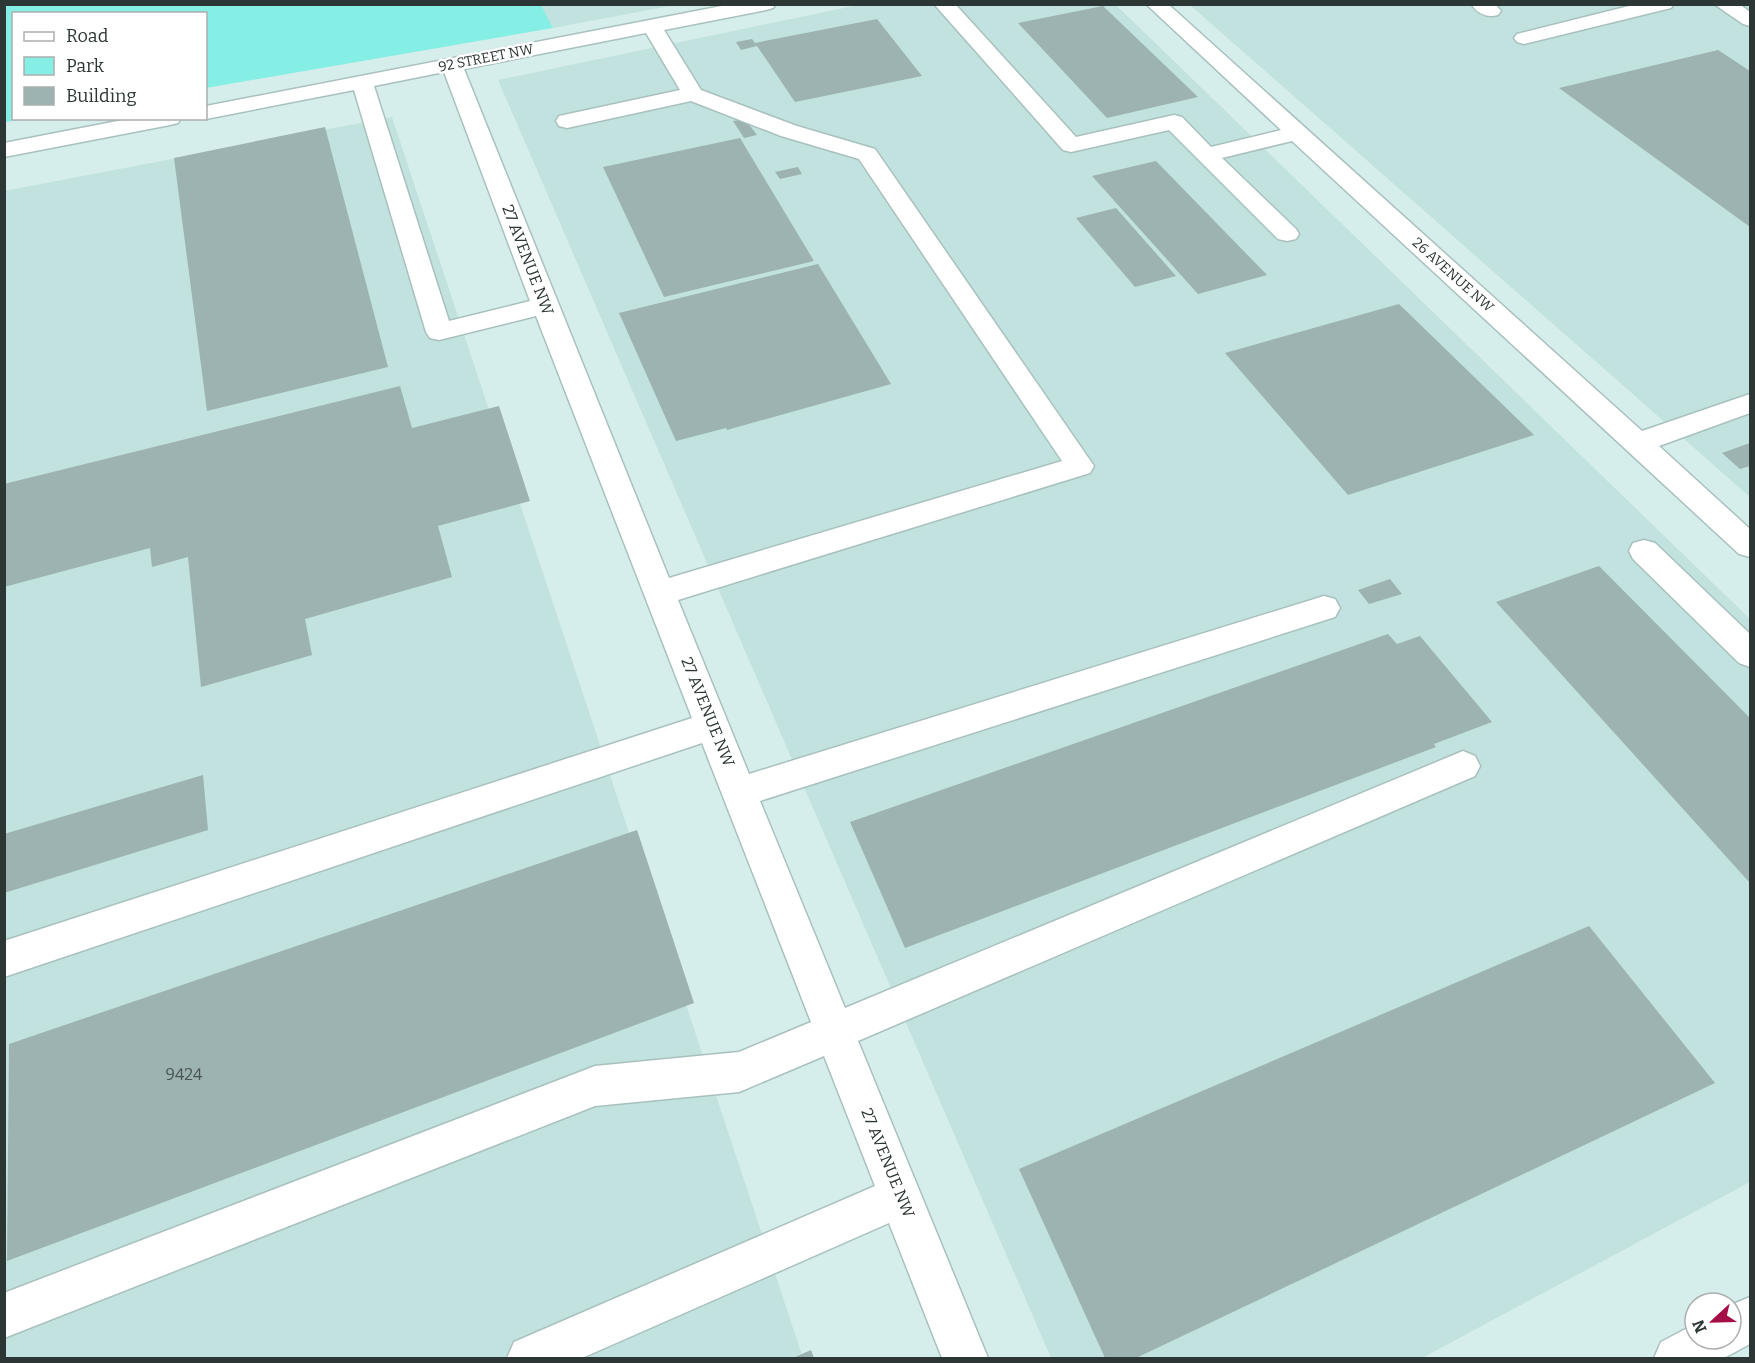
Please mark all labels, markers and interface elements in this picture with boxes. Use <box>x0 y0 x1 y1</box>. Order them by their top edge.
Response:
legend <box>12 12 207 120</box>
text: Road <box>66 25 109 47</box>
street label: 92 STREET NW <box>437 40 536 76</box>
text: Park <box>66 55 105 77</box>
text: Building <box>66 85 137 107</box>
street label: 27 AVENUE NW <box>498 202 558 318</box>
street label: 26 AVENUE NW <box>1409 234 1498 316</box>
street label: 27 AVENUE NW <box>677 654 739 770</box>
house number: 9424 <box>166 1065 203 1084</box>
street label: 27 AVENUE NW <box>857 1105 919 1221</box>
north arrow <box>1683 1291 1743 1351</box>
text: N <box>1688 1317 1711 1336</box>

